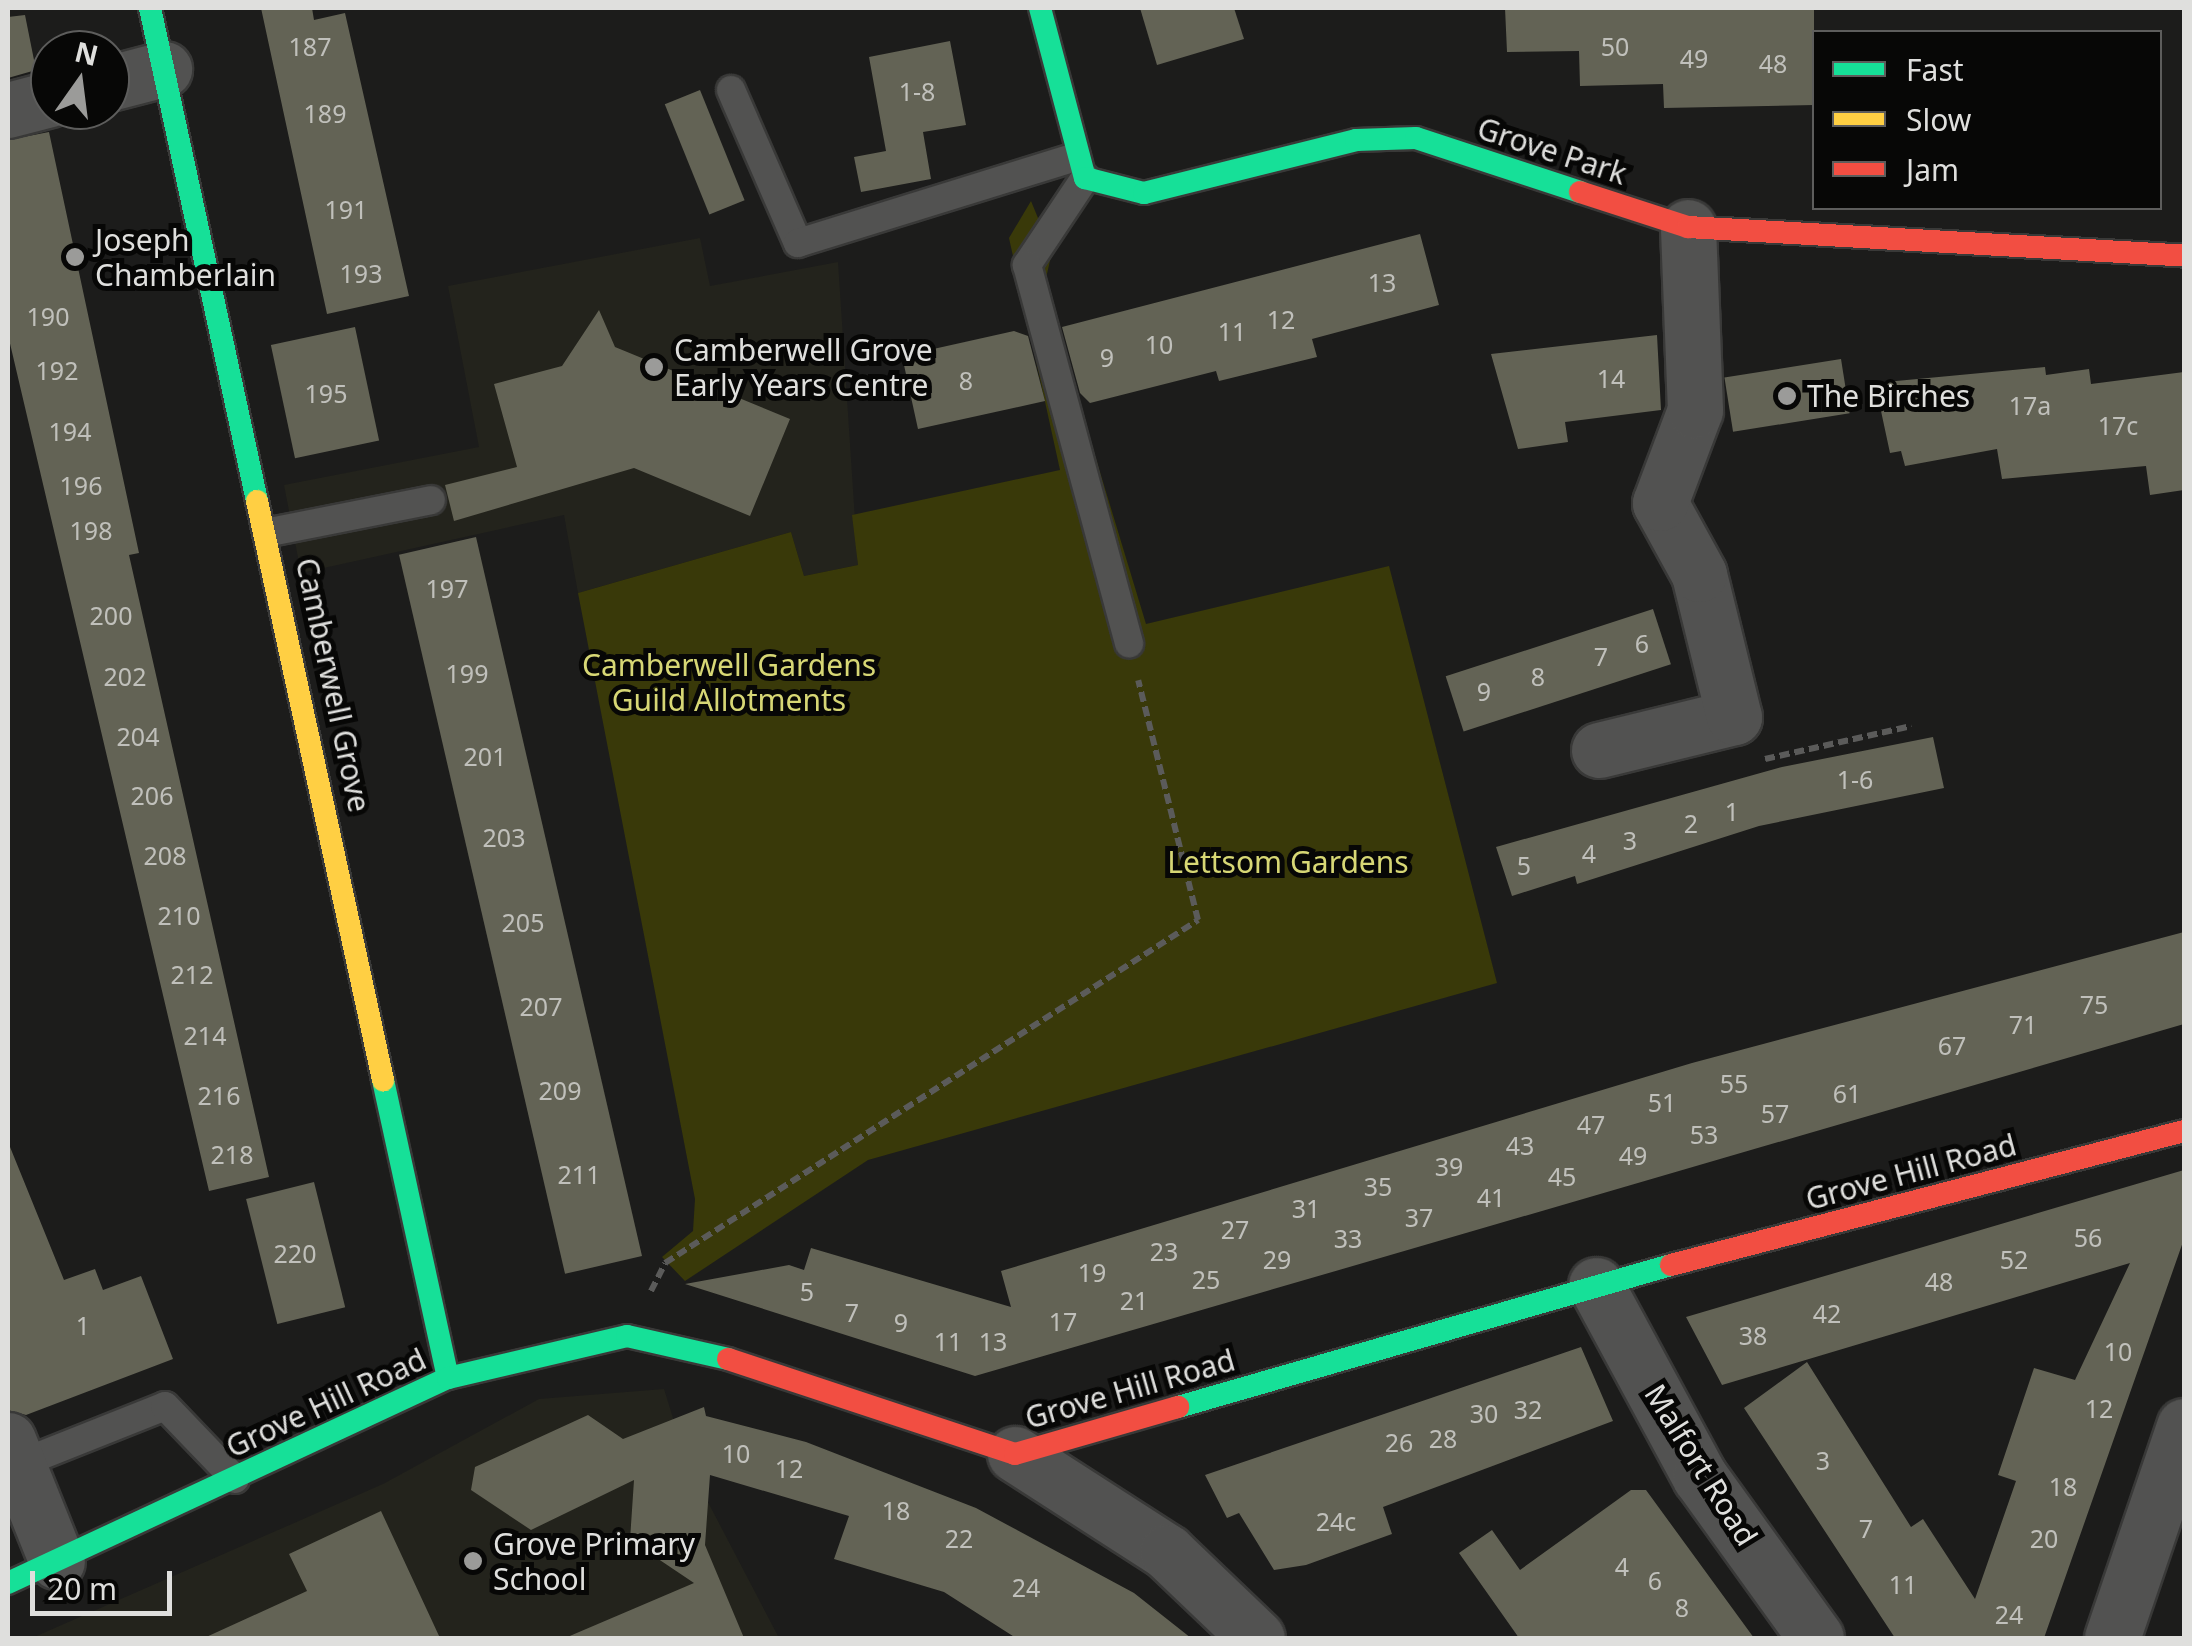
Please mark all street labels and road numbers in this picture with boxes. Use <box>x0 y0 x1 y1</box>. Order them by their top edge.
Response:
street label: Grove Park <box>1473 110 1631 192</box>
street label: Camberwell Grove <box>288 555 378 815</box>
street label: Grove Hill Road <box>1802 1127 2020 1217</box>
street label: Grove Hill Road <box>220 1341 432 1465</box>
street label: Grove Hill Road <box>1021 1342 1239 1436</box>
street label: Malfort Road <box>1637 1378 1765 1552</box>

